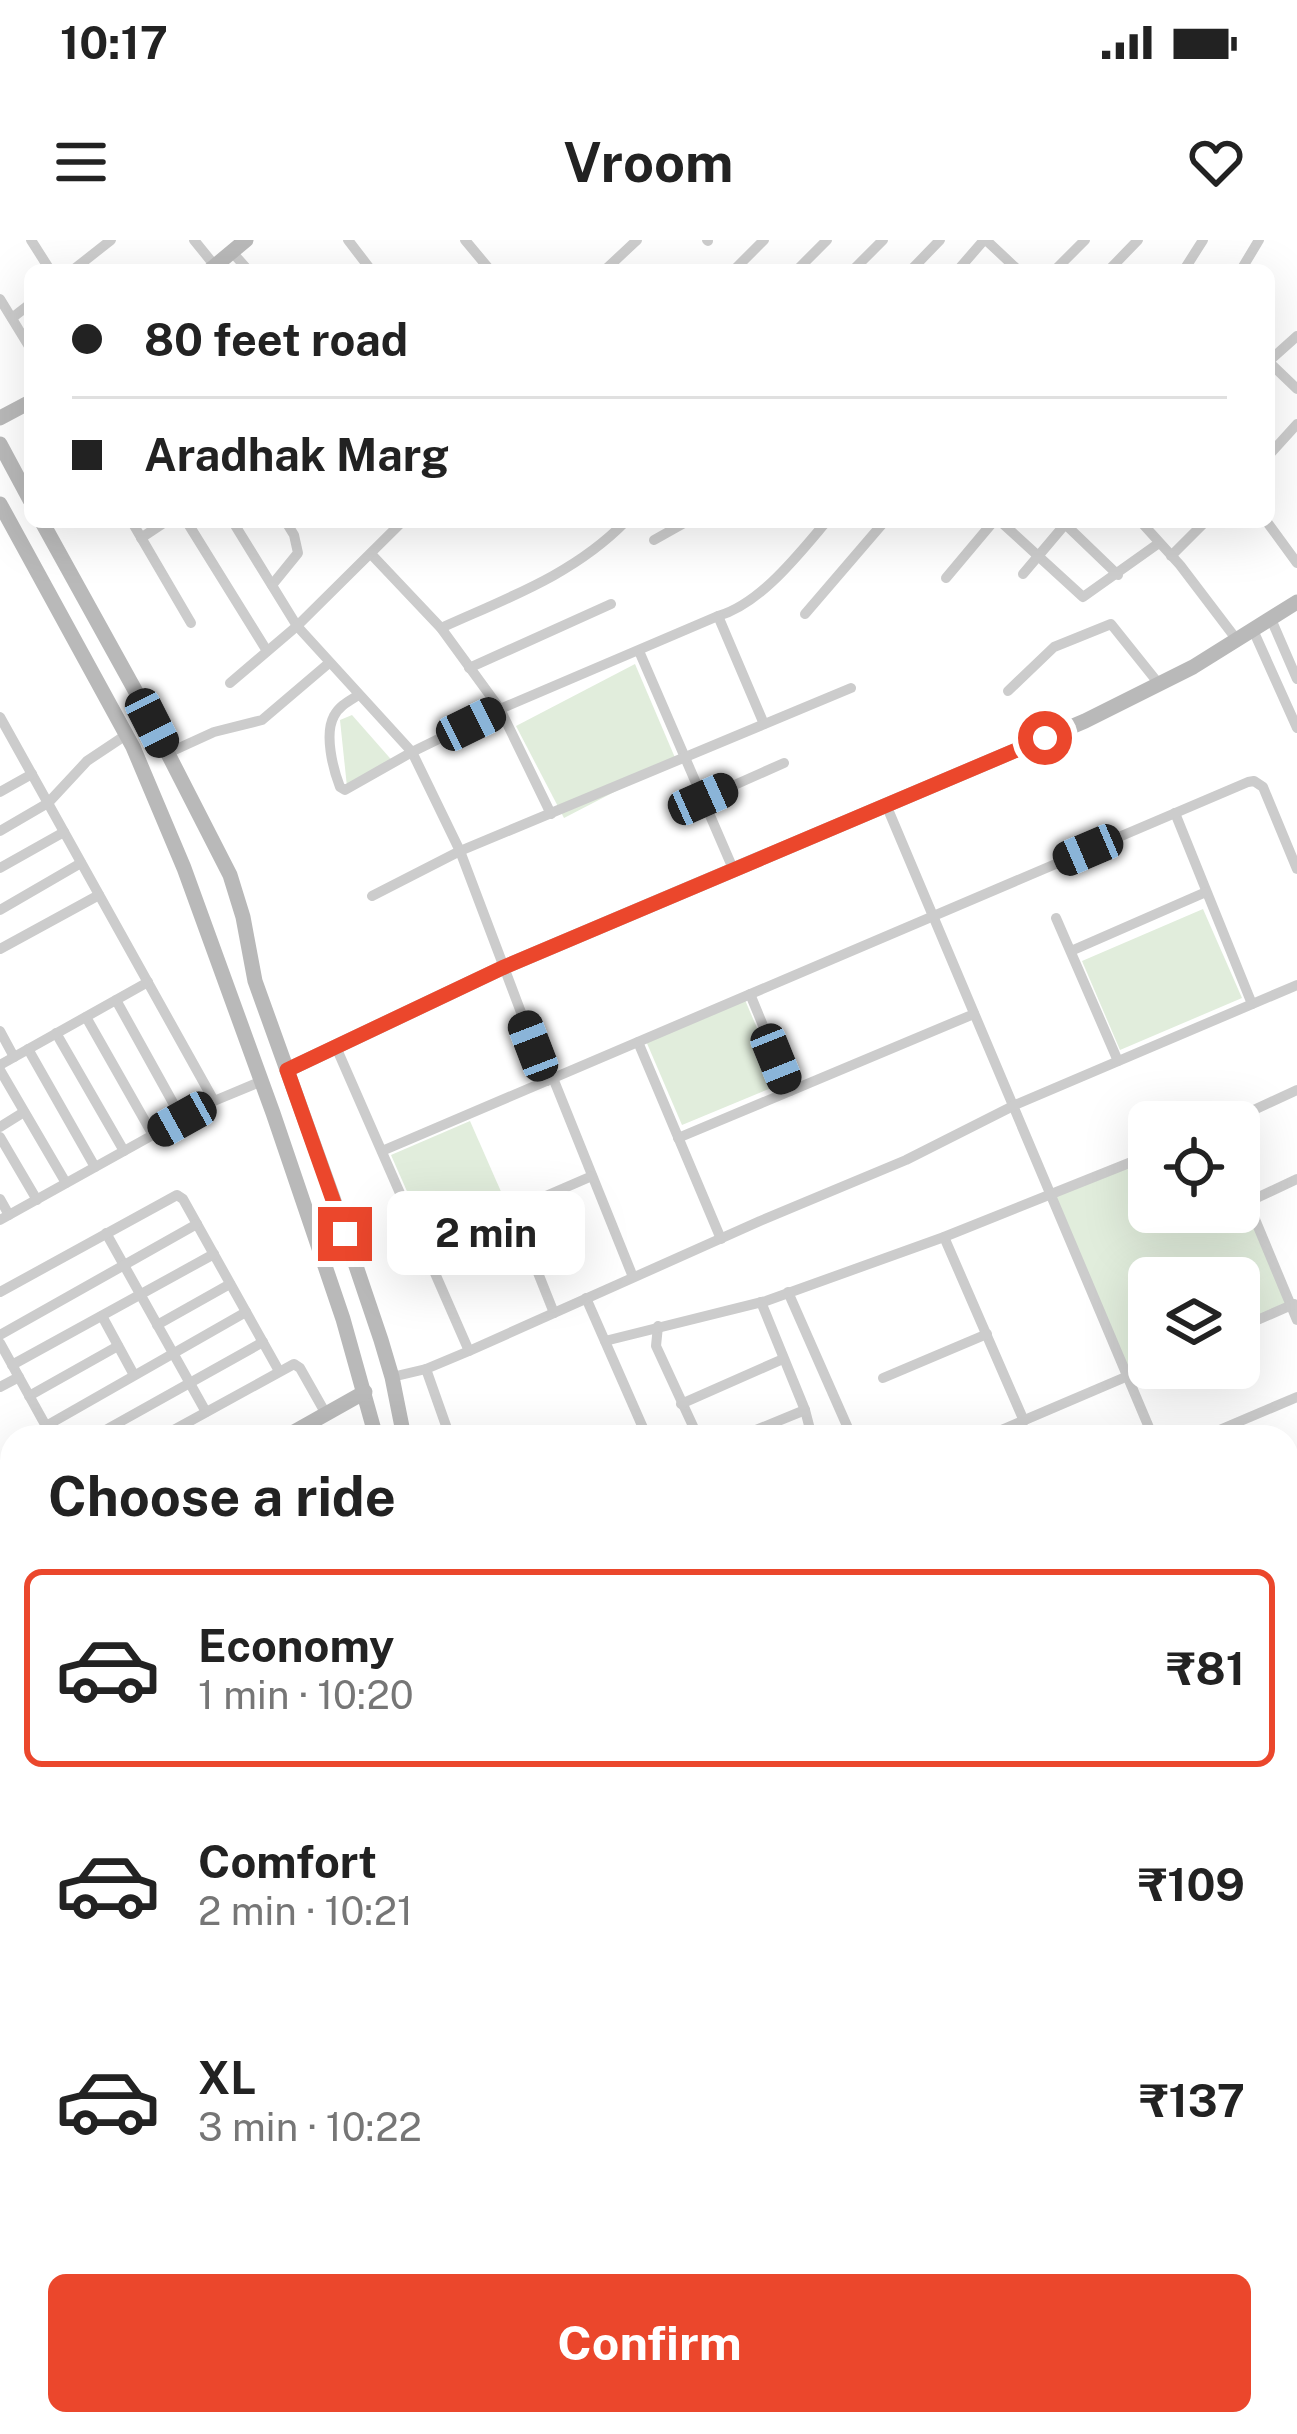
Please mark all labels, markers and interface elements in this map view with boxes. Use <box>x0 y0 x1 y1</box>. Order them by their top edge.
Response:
text: 10:17 <box>60 16 168 69</box>
icon: menu <box>48 129 114 195</box>
icon: heart <box>1183 129 1249 195</box>
text: Vroom <box>564 131 733 194</box>
text: 80 feet road <box>144 313 408 366</box>
text: Aradhak Marg <box>144 428 449 481</box>
car <box>120 683 184 763</box>
car <box>431 692 511 756</box>
route start <box>1018 711 1072 765</box>
car <box>663 768 743 830</box>
car <box>1048 819 1128 881</box>
car <box>503 1006 563 1086</box>
car <box>746 1019 806 1099</box>
car <box>142 1086 222 1152</box>
map controls <box>1128 1101 1260 1389</box>
button: locate <box>1128 1101 1260 1233</box>
callout: 2 min <box>387 1192 585 1276</box>
route end <box>318 1207 372 1261</box>
text: 2 min <box>435 1210 537 1256</box>
button: layers <box>1128 1257 1260 1389</box>
text: Choose a ride <box>48 1465 396 1528</box>
icon: car <box>54 1614 162 1722</box>
text: Economy <box>198 1619 394 1672</box>
text: ₹81 <box>1167 1642 1245 1695</box>
text: 1 min · 10:20 <box>198 1672 414 1718</box>
icon: car <box>54 1830 162 1938</box>
text: Comfort <box>198 1835 377 1888</box>
text: ₹109 <box>1138 1858 1245 1911</box>
text: 2 min · 10:21 <box>198 1888 413 1934</box>
icon: car <box>54 2046 162 2154</box>
text: XL <box>198 2051 256 2104</box>
text: ₹137 <box>1139 2074 1245 2127</box>
text: 3 min · 10:22 <box>198 2104 422 2150</box>
button: Confirm <box>48 2274 1251 2412</box>

